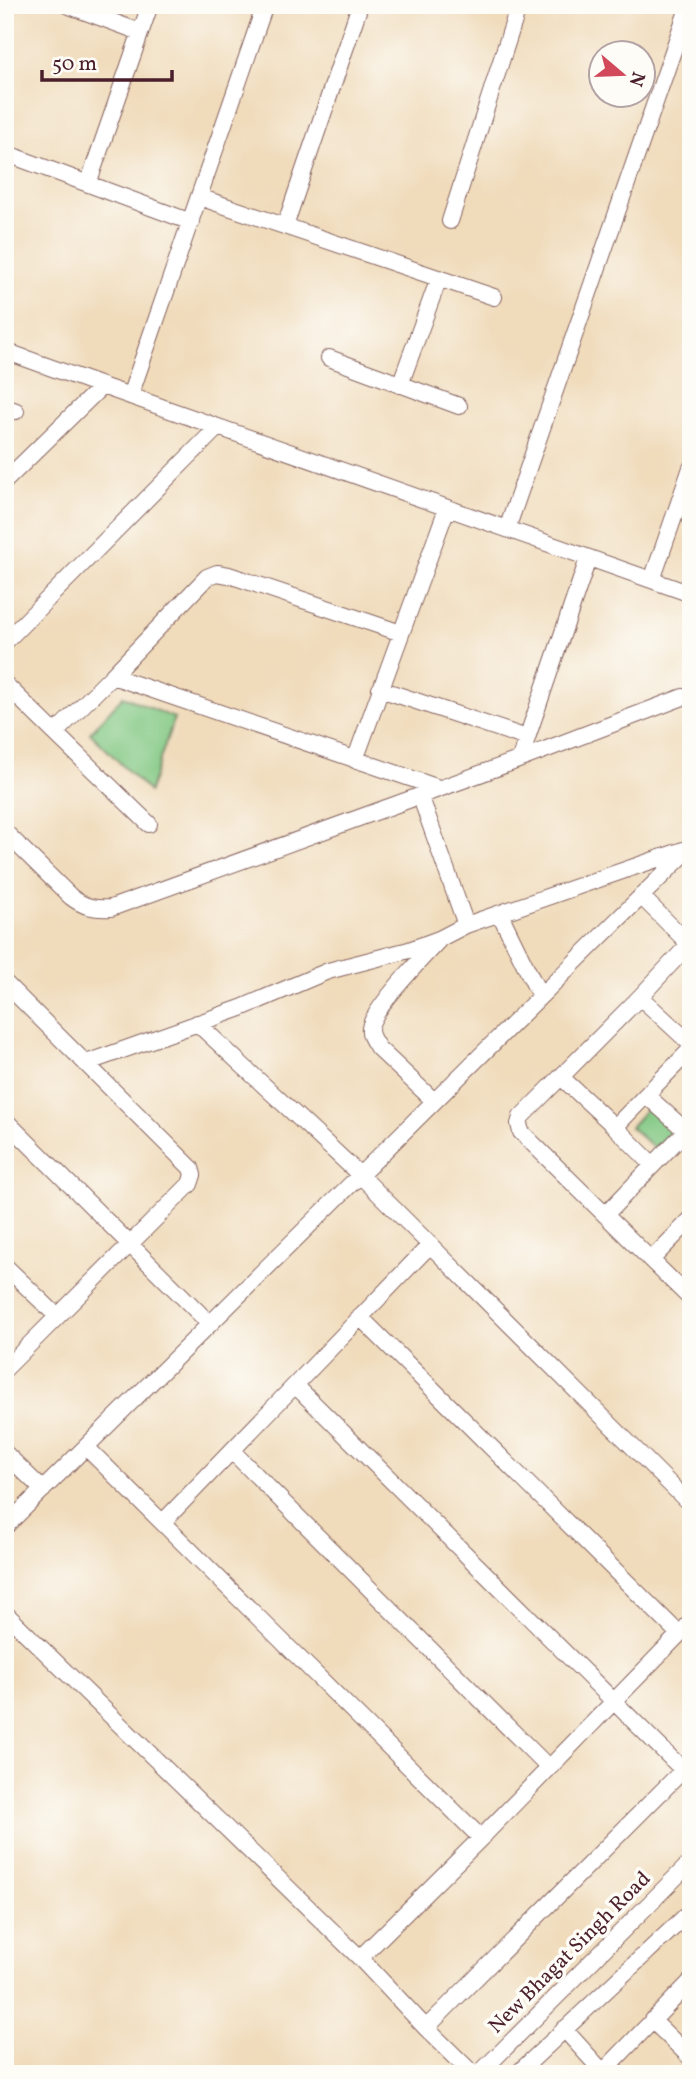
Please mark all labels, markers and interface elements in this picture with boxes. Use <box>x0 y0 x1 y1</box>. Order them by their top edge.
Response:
scale bar <box>42 38 172 82</box>
north arrow <box>588 38 658 108</box>
text: 50 m <box>52 50 97 79</box>
text: N <box>622 68 651 90</box>
street label: New Bhagat Singh Road <box>482 1865 658 2041</box>

